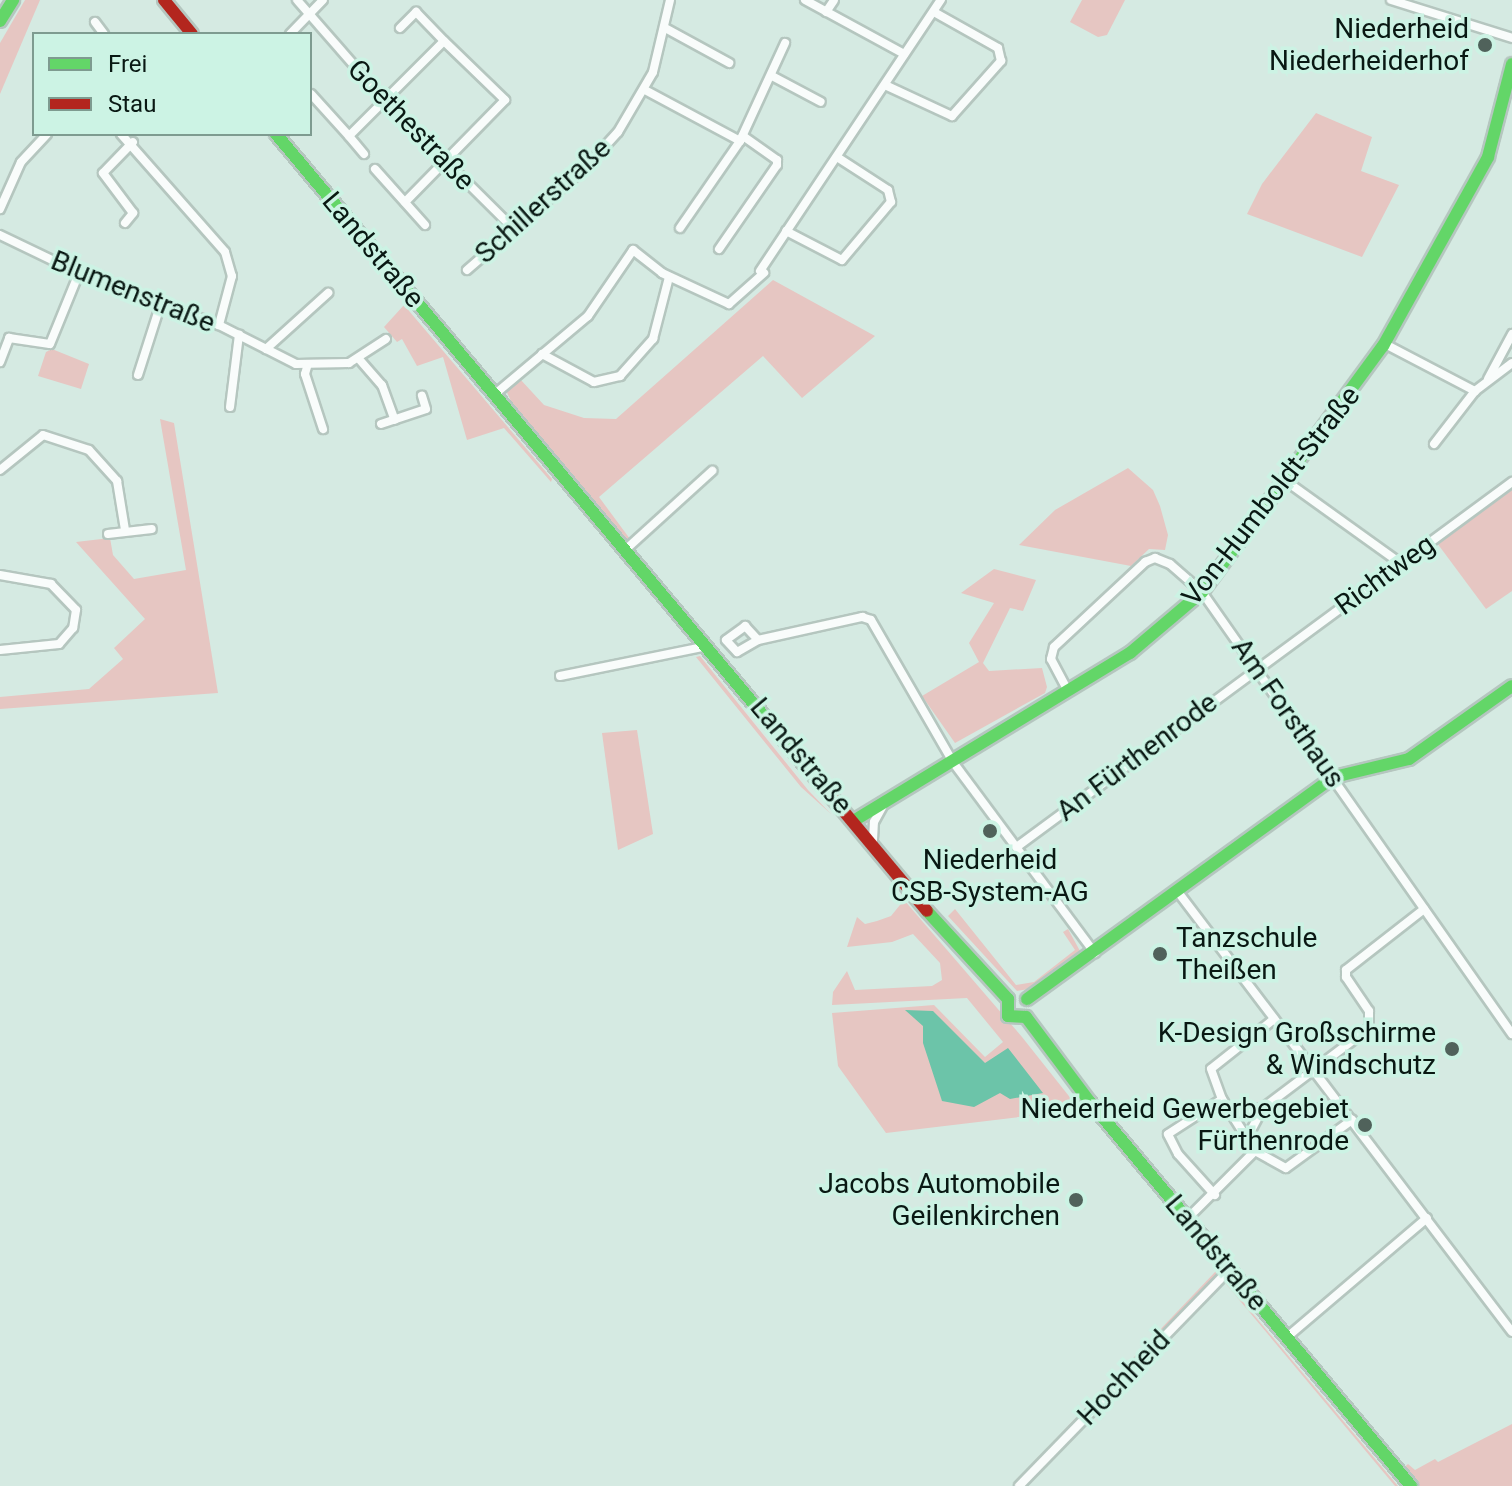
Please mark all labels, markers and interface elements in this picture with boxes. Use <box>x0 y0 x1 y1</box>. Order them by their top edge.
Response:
place label: Niederheid Niederheiderhof <box>1269 12 1469 78</box>
legend <box>32 32 312 136</box>
marker: Niederheid Niederheiderhof <box>1476 36 1494 54</box>
text: Frei <box>108 50 147 78</box>
street label: Goethestraße <box>340 53 482 197</box>
text: Stau <box>108 90 156 118</box>
street label: Schillerstraße <box>468 131 618 271</box>
street label: Landstraße <box>315 185 431 315</box>
street label: Blumenstraße <box>46 244 220 340</box>
street label: Von-Humboldt-Straße <box>1175 380 1367 612</box>
street label: Richtweg <box>1329 528 1441 622</box>
street label: Am Forsthaus <box>1224 632 1352 794</box>
street label: An Fürthenrode <box>1050 686 1224 828</box>
street label: Landstraße <box>743 691 859 821</box>
marker: Niederheid CSB-System-AG <box>981 822 999 840</box>
place label: Niederheid CSB-System-AG <box>891 843 1089 909</box>
place label: Tanzschule Theißen <box>1176 921 1317 987</box>
marker: Tanzschule Theißen <box>1151 945 1169 963</box>
place label: K-Design Großschirme & Windschutz <box>1158 1016 1436 1082</box>
marker: K-Design Großschirme & Windschutz <box>1443 1040 1461 1058</box>
place label: Niederheid Gewerbegebiet Fürthenrode <box>1020 1092 1349 1158</box>
marker: Niederheid Gewerbegebiet Fürthenrode <box>1356 1116 1374 1134</box>
place label: Jacobs Automobile Geilenkirchen <box>818 1167 1060 1233</box>
street label: Landstraße <box>1158 1188 1274 1318</box>
marker: Jacobs Automobile Geilenkirchen <box>1067 1191 1085 1209</box>
street label: Hochheid <box>1071 1324 1177 1432</box>

